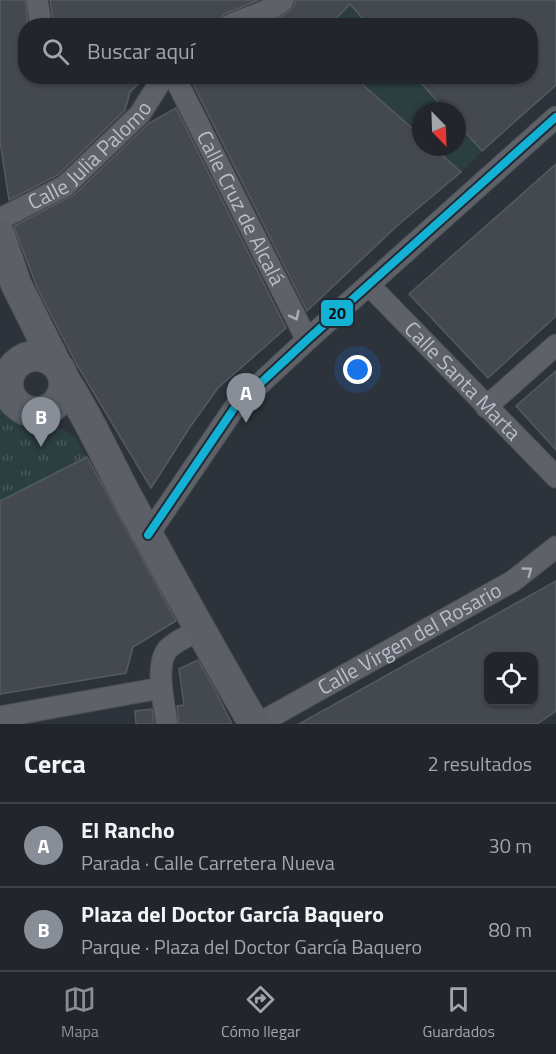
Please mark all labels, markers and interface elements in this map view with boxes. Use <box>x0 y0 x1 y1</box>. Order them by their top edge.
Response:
search box <box>18 18 538 84</box>
text: Buscar aquí <box>87 34 195 68</box>
icon: search <box>39 35 72 68</box>
street label: Calle Julia Palomo <box>22 95 159 217</box>
north arrow <box>412 102 466 156</box>
street label: Calle Cruz de Alcalá <box>189 125 294 291</box>
line badge: 20 <box>320 299 354 327</box>
text: 20 <box>328 301 346 325</box>
one-way arrow <box>288 310 299 321</box>
street label: Calle Santa Marta <box>397 313 529 448</box>
your location <box>343 355 372 384</box>
pin: A <box>226 374 266 423</box>
pin: B <box>22 398 60 447</box>
one-way arrow <box>521 567 532 578</box>
street label: Calle Virgen del Rosario <box>311 574 507 702</box>
map controls <box>484 652 538 706</box>
button: locate <box>484 652 538 706</box>
text: Cerca <box>24 744 86 783</box>
text: 2 resultados <box>428 748 532 779</box>
text: El Rancho <box>81 813 175 847</box>
text: A <box>37 830 50 861</box>
text: 30 m <box>488 830 532 861</box>
text: Parada · Calle Carretera Nueva <box>81 847 335 878</box>
text: Plaza del Doctor García Baquero <box>81 897 384 931</box>
text: B <box>37 914 50 945</box>
text: 80 m <box>488 914 532 945</box>
text: Parque · Plaza del Doctor García Baquero <box>81 931 422 962</box>
tab: Mapa <box>61 983 99 1043</box>
tab: Cómo llegar <box>221 983 300 1043</box>
tab: Guardados <box>422 983 495 1043</box>

